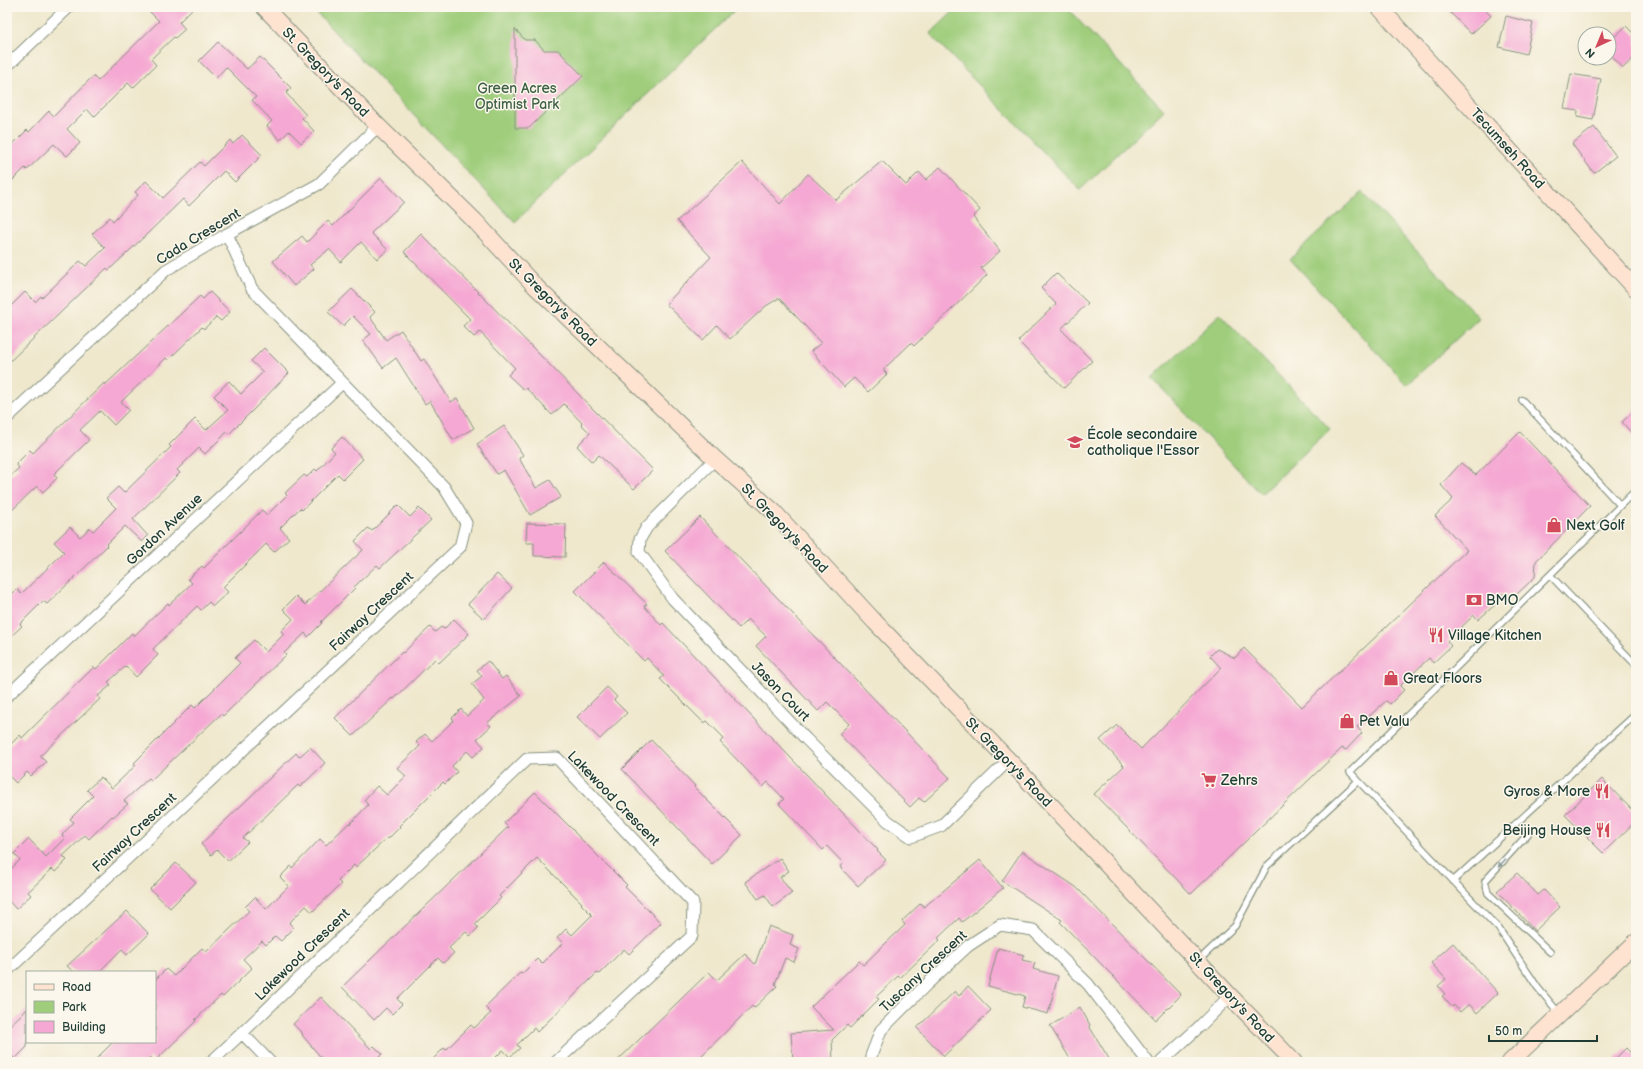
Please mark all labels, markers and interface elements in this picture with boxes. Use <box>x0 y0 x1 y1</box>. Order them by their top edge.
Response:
street label: St. Gregory's Road <box>279 24 373 121</box>
north arrow <box>1577 26 1617 66</box>
text: N <box>1583 45 1598 60</box>
park label: Green Acres Optimist Park <box>475 80 559 113</box>
street label: Tecumseh Road <box>1467 104 1548 192</box>
street label: Cada Crescent <box>153 204 244 268</box>
street label: St. Gregory's Road <box>505 255 600 350</box>
place label: École secondaire catholique l'Essor <box>1087 425 1200 459</box>
school or university icon: École secondaire catholique l'Essor <box>1066 433 1084 451</box>
street label: St. Gregory's Road <box>738 480 832 577</box>
street label: Gordon Avenue <box>123 490 206 569</box>
shop icon: Next Golf <box>1545 516 1563 534</box>
place label: Next Golf <box>1566 517 1626 534</box>
street label: Fairway Crescent <box>326 568 417 655</box>
bank icon: BMO <box>1465 591 1483 609</box>
place label: BMO <box>1486 592 1519 609</box>
restaurant icon: Village Kitchen <box>1427 626 1445 644</box>
place label: Village Kitchen <box>1448 627 1542 644</box>
street label: Jason Court <box>748 658 814 725</box>
shop icon: Great Floors <box>1382 669 1400 687</box>
place label: Great Floors <box>1403 670 1482 687</box>
shop icon: Pet Valu <box>1338 712 1356 730</box>
place label: Pet Valu <box>1359 713 1410 730</box>
street label: St. Gregory's Road <box>962 714 1056 811</box>
street label: Lakewood Crescent <box>564 747 664 850</box>
supermarket icon: Zehrs <box>1200 771 1218 789</box>
place label: Zehrs <box>1220 772 1258 789</box>
restaurant icon: Gyros & More <box>1593 782 1611 800</box>
place label: Gyros & More <box>1504 783 1590 800</box>
street label: Fairway Crescent <box>89 789 180 876</box>
restaurant icon: Beijing House <box>1594 821 1612 839</box>
place label: Beijing House <box>1502 822 1591 839</box>
one-way arrow <box>1497 858 1507 868</box>
street label: Lakewood Crescent <box>251 904 354 1004</box>
street label: Tuscany Crescent <box>876 926 971 1016</box>
street label: St. Gregory's Road <box>1185 948 1278 1046</box>
legend <box>26 971 156 1043</box>
text: Road <box>62 980 91 995</box>
text: Park <box>62 1000 86 1015</box>
scale bar <box>1489 1017 1597 1043</box>
text: Building <box>62 1020 106 1035</box>
text: 50 m <box>1495 1024 1522 1039</box>

